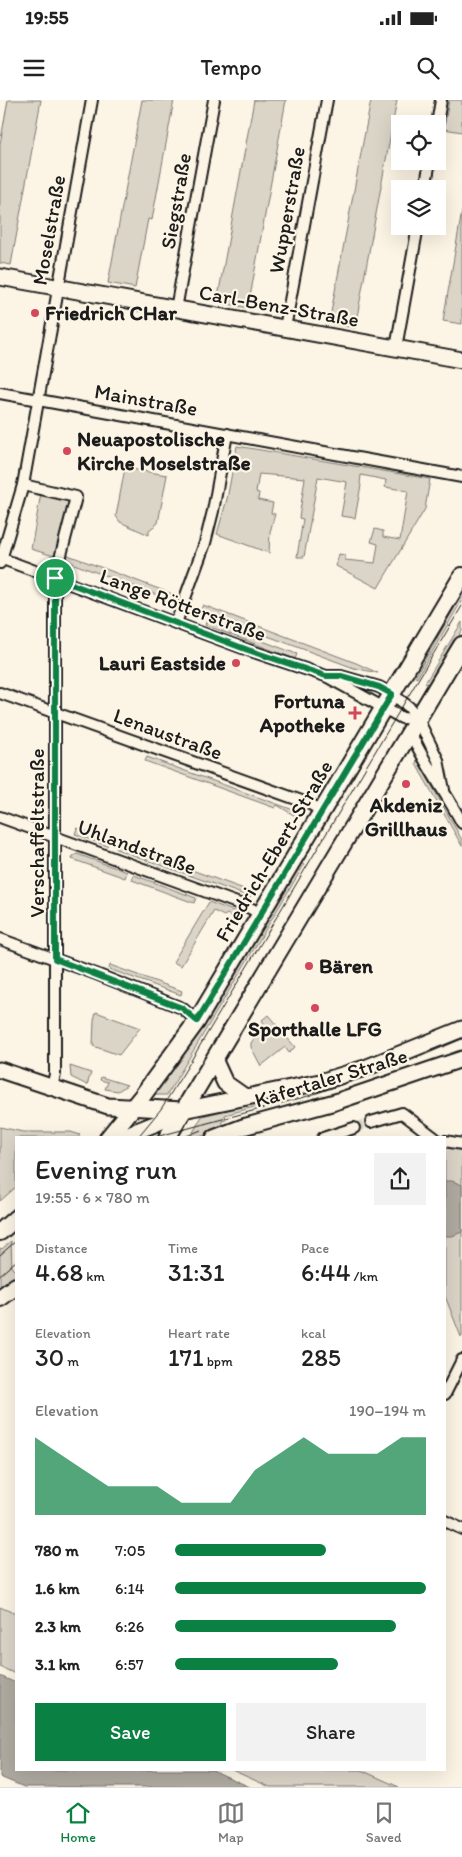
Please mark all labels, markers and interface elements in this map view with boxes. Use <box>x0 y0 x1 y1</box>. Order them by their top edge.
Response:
text: 19:55 <box>25 6 68 29</box>
icon: menu <box>20 54 48 82</box>
text: Tempo <box>200 54 262 81</box>
icon: search <box>414 54 442 82</box>
map controls <box>391 115 446 235</box>
button: locate <box>391 115 446 170</box>
street label: Wupperstraße <box>263 144 310 275</box>
street label: Siegstraße <box>155 151 196 251</box>
street label: Moselstraße <box>27 173 71 287</box>
button: layers <box>391 180 446 235</box>
street label: Carl-Benz-Straße <box>197 279 361 332</box>
place label: Friedrich CHar <box>45 300 177 325</box>
marker: Friedrich CHar <box>29 307 41 319</box>
street label: Mainstraße <box>93 378 199 421</box>
place label: Neuapostolische Kirche Moselstraße <box>77 426 251 475</box>
marker: Neuapostolische Kirche Moselstraße <box>61 445 73 457</box>
pin <box>34 557 76 599</box>
street label: Lange Rötterstraße <box>97 563 270 646</box>
icon: arrive <box>41 564 69 592</box>
place label: Lauri Eastside <box>99 650 226 675</box>
marker: Lauri Eastside <box>230 657 242 669</box>
place label: Fortuna Apotheke <box>259 688 346 738</box>
street label: Lenaustraße <box>110 702 226 765</box>
marker: Fortuna Apotheke <box>349 707 361 719</box>
street label: Verschaffeltstraße <box>24 748 49 918</box>
street label: Friedrich-Ebert-Straße <box>209 755 338 946</box>
marker: Akdeniz Grillhaus <box>400 778 412 790</box>
place label: Akdeniz Grillhaus <box>365 792 447 841</box>
street label: Uhlandstraße <box>74 813 200 880</box>
place label: Bären <box>319 953 374 978</box>
marker: Bären <box>303 960 315 972</box>
marker: Sporthalle LFG <box>309 1002 321 1014</box>
place label: Sporthalle LFG <box>248 1016 382 1042</box>
street label: Käfertaler Straße <box>251 1042 410 1113</box>
text: Evening run <box>35 1152 177 1186</box>
button: share <box>374 1153 426 1205</box>
text: 19:55 · 6 × 780 m <box>35 1188 150 1207</box>
text: Distance <box>35 1240 87 1257</box>
text: Time <box>168 1240 198 1257</box>
text: Pace <box>301 1240 329 1257</box>
text: 4.68 <box>35 1257 83 1287</box>
text: 31:31 <box>168 1257 225 1287</box>
text: 6:44 <box>301 1257 350 1287</box>
text: km <box>83 1268 105 1285</box>
text: /km <box>350 1268 378 1285</box>
text: Elevation <box>35 1325 91 1342</box>
text: Heart rate <box>168 1325 230 1342</box>
text: kcal <box>301 1325 326 1342</box>
text: 30 <box>35 1342 64 1372</box>
text: 171 <box>168 1342 204 1372</box>
text: 285 <box>301 1342 341 1372</box>
text: m <box>64 1353 79 1370</box>
text: bpm <box>204 1353 233 1370</box>
text: Elevation <box>35 1401 99 1420</box>
text: 190–194 m <box>349 1401 426 1420</box>
text: 780 m <box>35 1541 79 1560</box>
text: 7:05 <box>115 1541 145 1560</box>
text: 1.6 km <box>35 1579 80 1598</box>
text: 6:14 <box>115 1579 144 1598</box>
text: 2.3 km <box>35 1617 81 1636</box>
text: 6:26 <box>115 1617 144 1636</box>
text: 3.1 km <box>35 1655 80 1674</box>
text: 6:57 <box>115 1655 144 1674</box>
button: Save <box>35 1703 226 1761</box>
button: Share <box>236 1703 426 1761</box>
tab: Home <box>61 1799 96 1846</box>
tab: Map <box>217 1799 245 1846</box>
tab: Saved <box>366 1799 402 1846</box>

